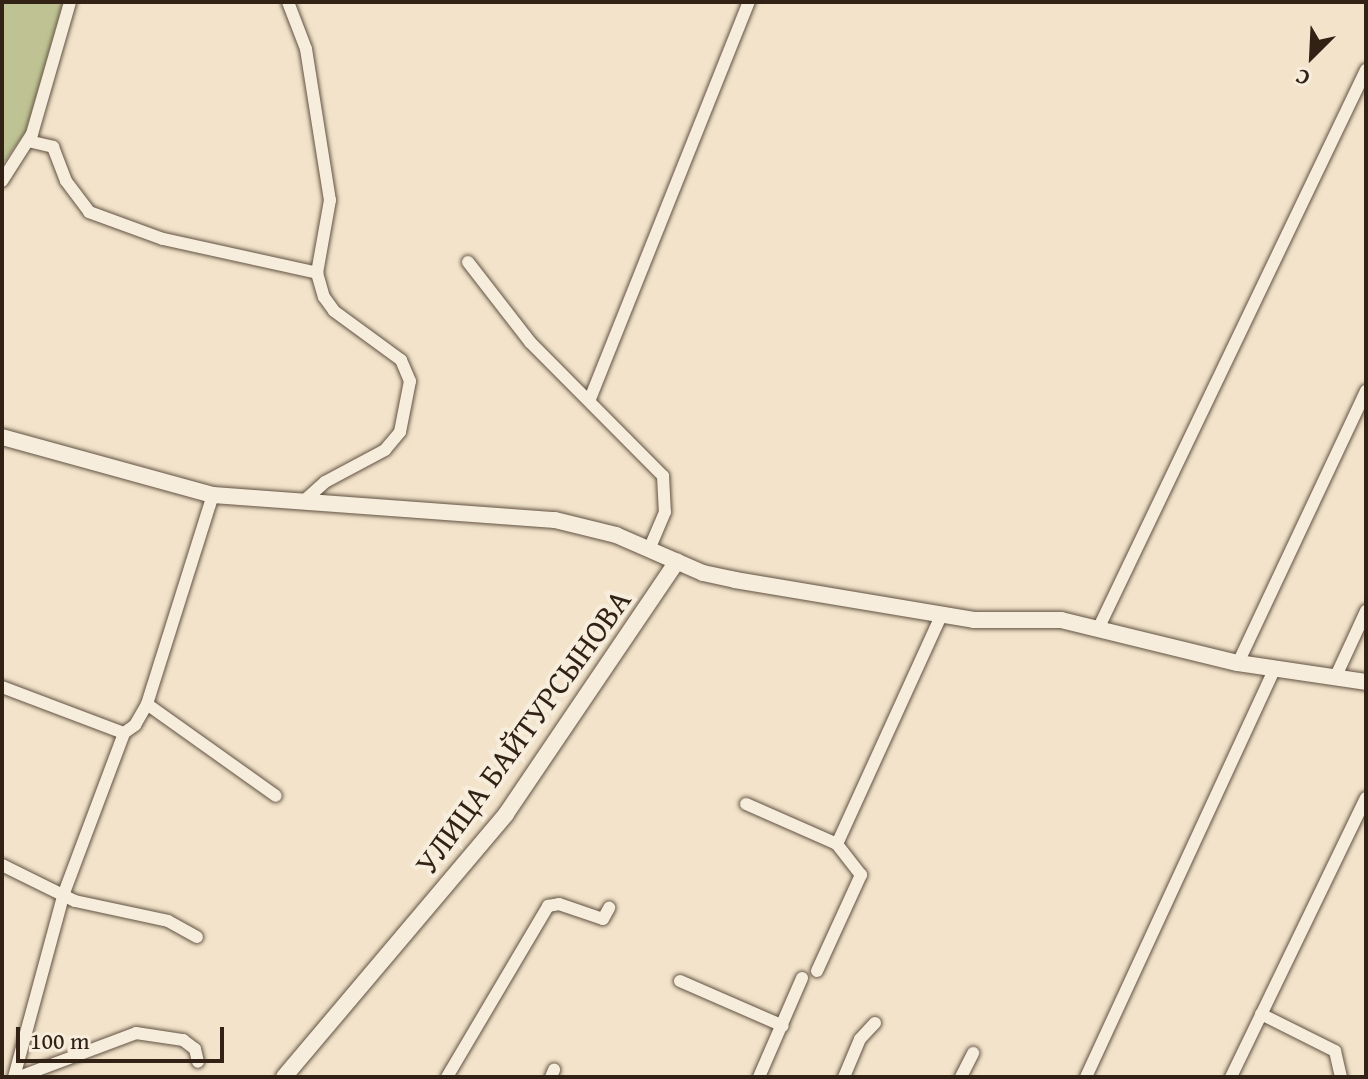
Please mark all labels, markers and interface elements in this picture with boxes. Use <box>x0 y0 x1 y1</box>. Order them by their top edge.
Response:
north arrow <box>1272 16 1352 96</box>
text: С <box>1290 61 1314 95</box>
street label: УЛИЦА БАЙТУРСЫНОВА <box>407 582 639 882</box>
scale bar <box>20 1011 228 1061</box>
text: 100 m <box>30 1023 90 1058</box>

